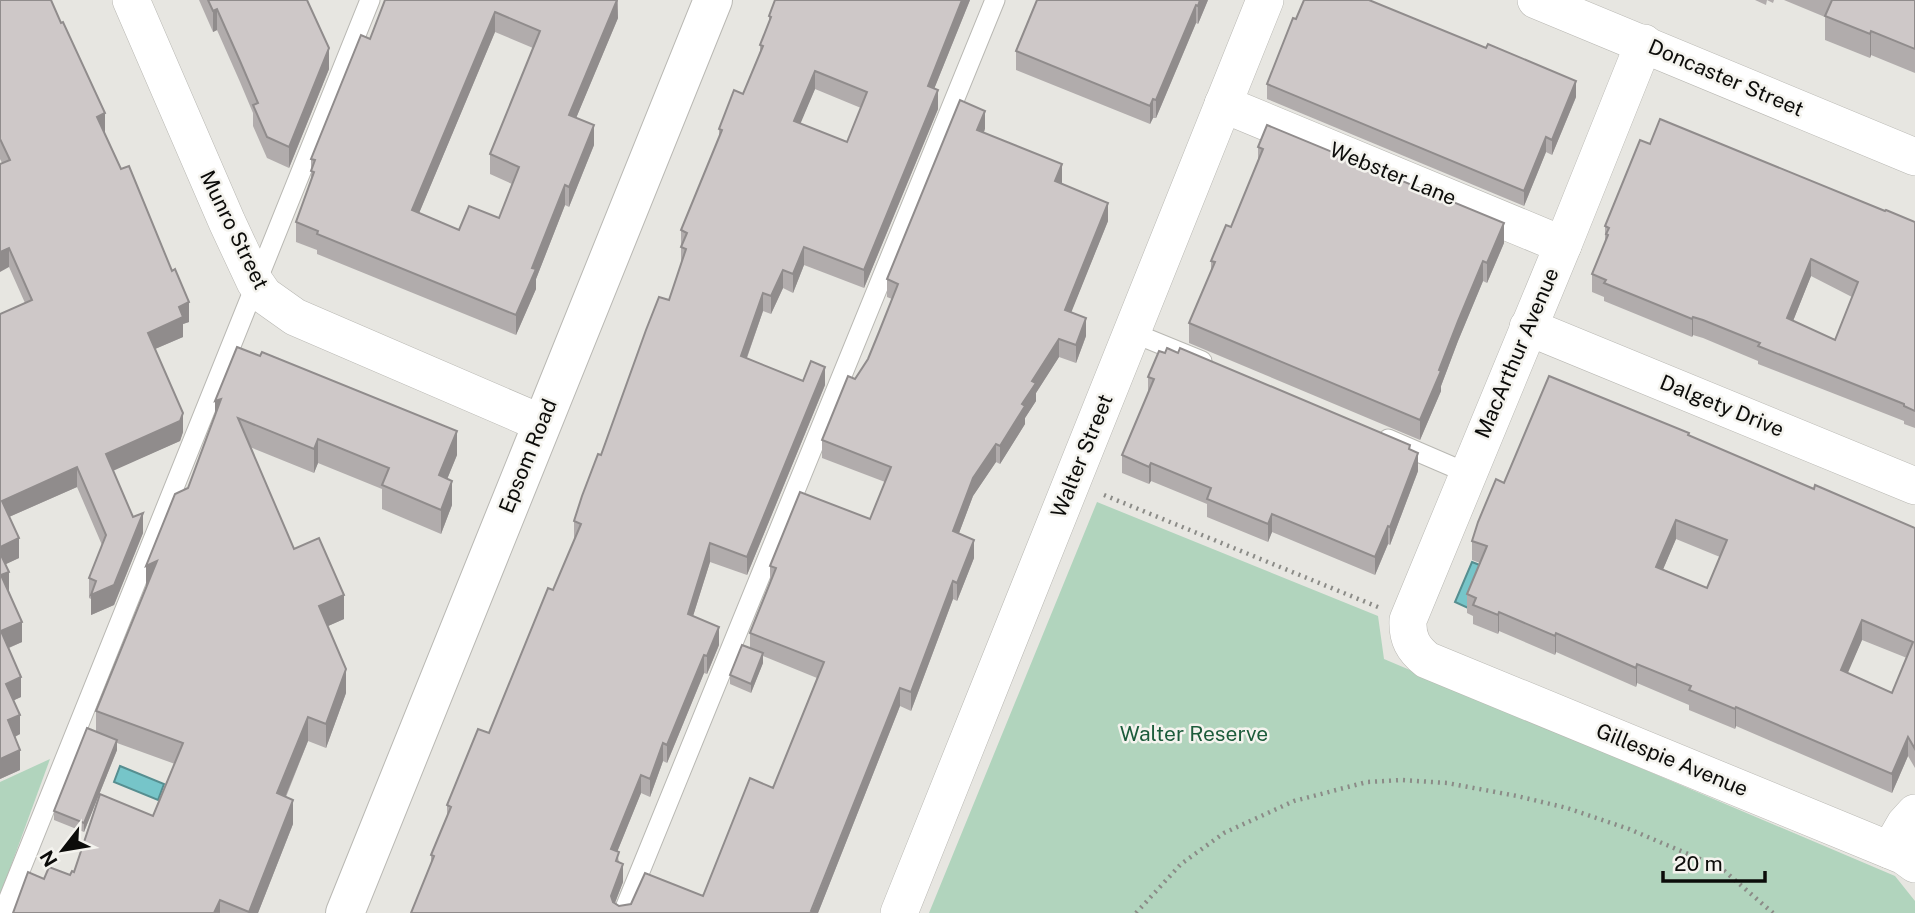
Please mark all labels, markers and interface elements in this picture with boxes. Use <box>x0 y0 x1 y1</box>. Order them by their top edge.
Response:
street label: Doncaster Street <box>1645 34 1808 122</box>
street label: Webster Lane <box>1326 137 1460 210</box>
street label: Munro Street <box>195 166 274 293</box>
street label: MacArthur Avenue <box>1469 264 1564 442</box>
street label: Dalgety Drive <box>1656 369 1788 442</box>
street label: Walter Street <box>1045 391 1118 521</box>
street label: Epsom Road <box>493 395 562 516</box>
street label: Gillespie Avenue <box>1593 718 1752 801</box>
park label: Walter Reserve <box>1120 721 1268 746</box>
north arrow <box>28 815 98 885</box>
scale bar <box>1663 839 1764 883</box>
text: N <box>35 847 62 871</box>
text: 20 m <box>1674 851 1723 876</box>

